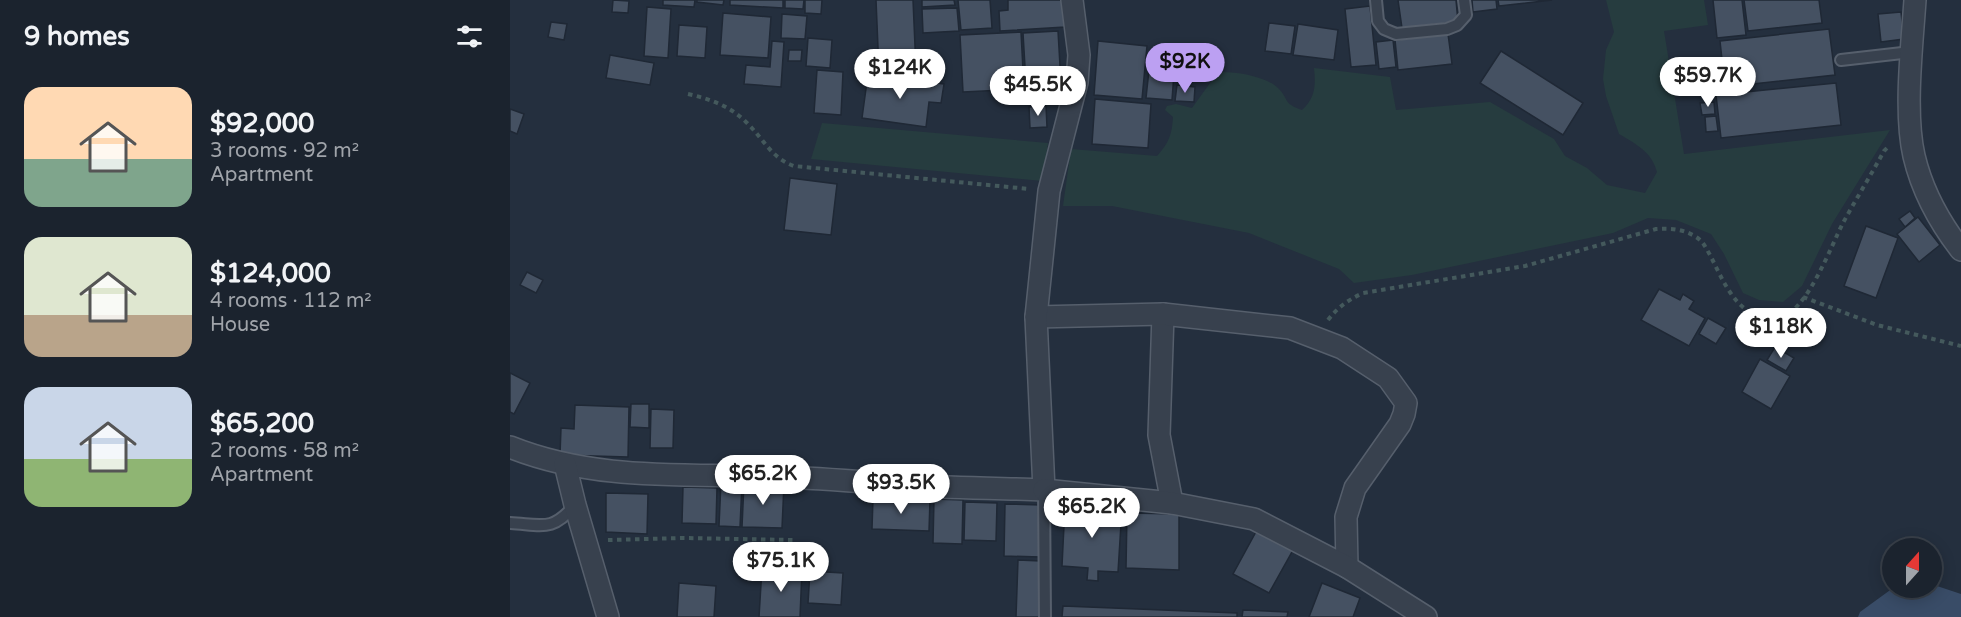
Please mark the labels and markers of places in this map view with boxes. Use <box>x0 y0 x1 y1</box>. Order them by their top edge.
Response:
pin: $92K <box>1149 43 1221 94</box>
pin: $124K <box>858 49 942 100</box>
pin: $59.7K <box>1659 57 1757 108</box>
pin: $45.5K <box>989 66 1087 117</box>
pin: $118K <box>1739 308 1823 359</box>
pin: $65.2K <box>714 455 812 506</box>
pin: $93.5K <box>852 464 950 515</box>
pin: $65.2K <box>1043 488 1141 539</box>
pin: $75.1K <box>732 542 830 593</box>

